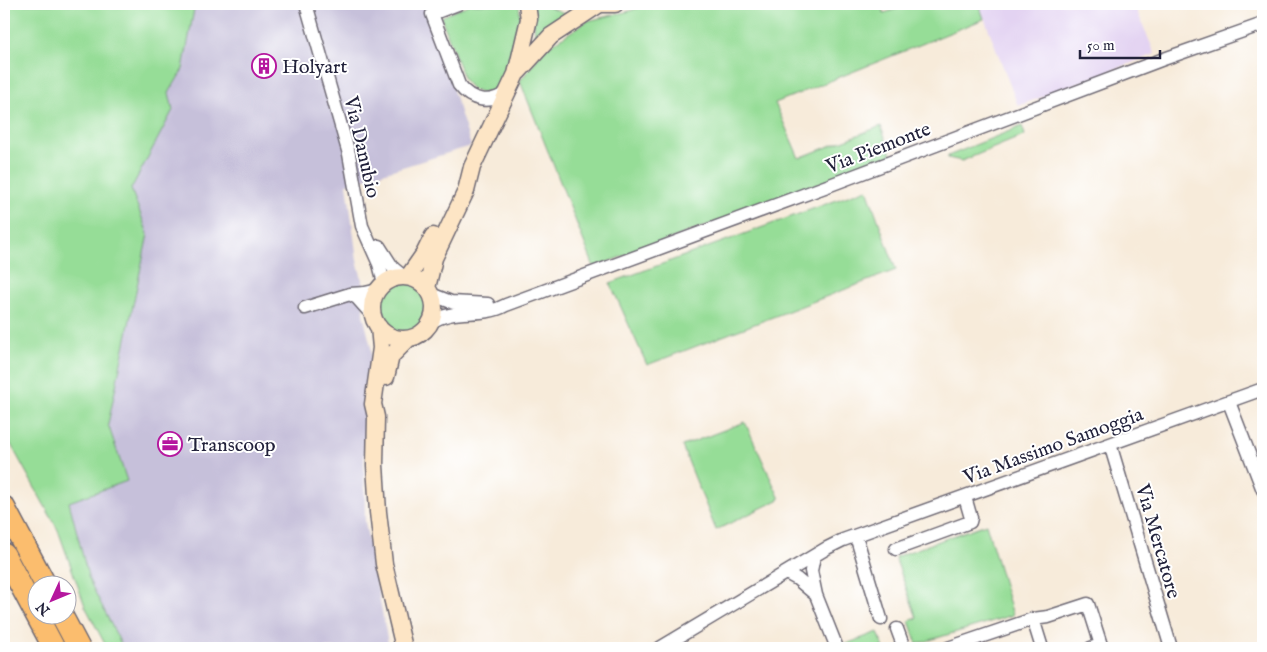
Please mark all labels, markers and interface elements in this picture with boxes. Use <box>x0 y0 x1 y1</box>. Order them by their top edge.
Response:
scale bar <box>1080 28 1160 60</box>
text: 50 m <box>1087 36 1115 55</box>
building icon: Holyart <box>251 53 277 79</box>
place label: Holyart <box>282 55 347 80</box>
street label: Via Danubio <box>337 93 385 201</box>
street label: Via Piemonte <box>822 117 934 180</box>
street label: Via Massimo Samoggia <box>959 402 1147 491</box>
office icon: Transcoop <box>157 431 183 457</box>
place label: Transcoop <box>188 433 276 458</box>
street label: Via Mercatore <box>1129 480 1186 602</box>
north arrow <box>28 574 78 624</box>
text: N <box>33 598 55 620</box>

